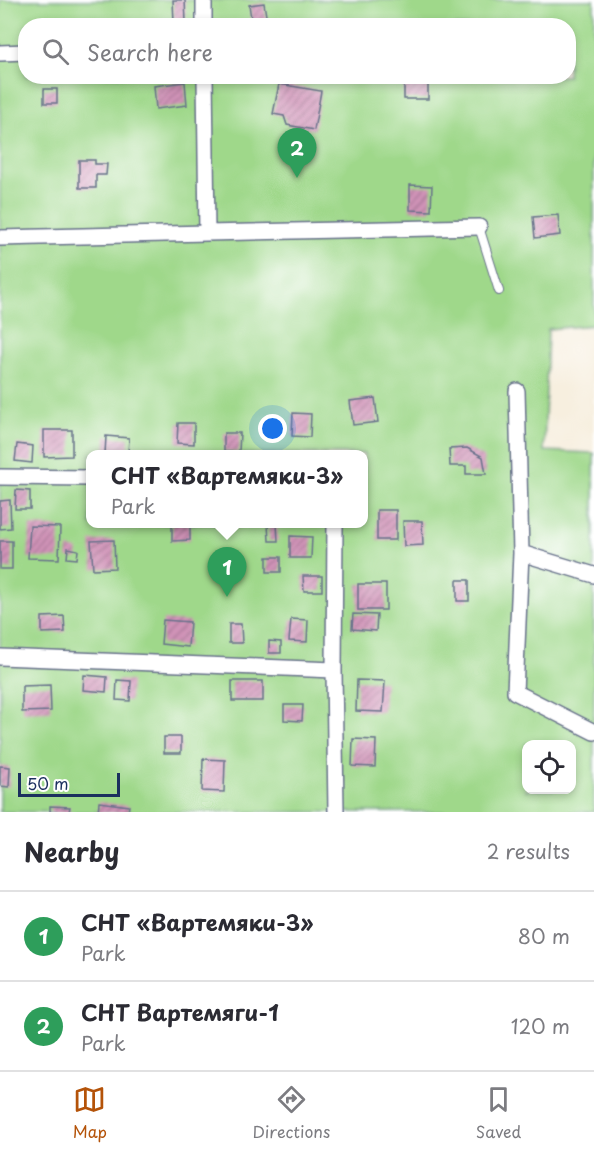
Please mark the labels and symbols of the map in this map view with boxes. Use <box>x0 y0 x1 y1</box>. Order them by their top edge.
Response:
pin: 2 <box>278 128 316 178</box>
your location <box>258 414 287 443</box>
pin: 1 <box>208 548 246 597</box>
scale bar <box>18 770 120 798</box>

